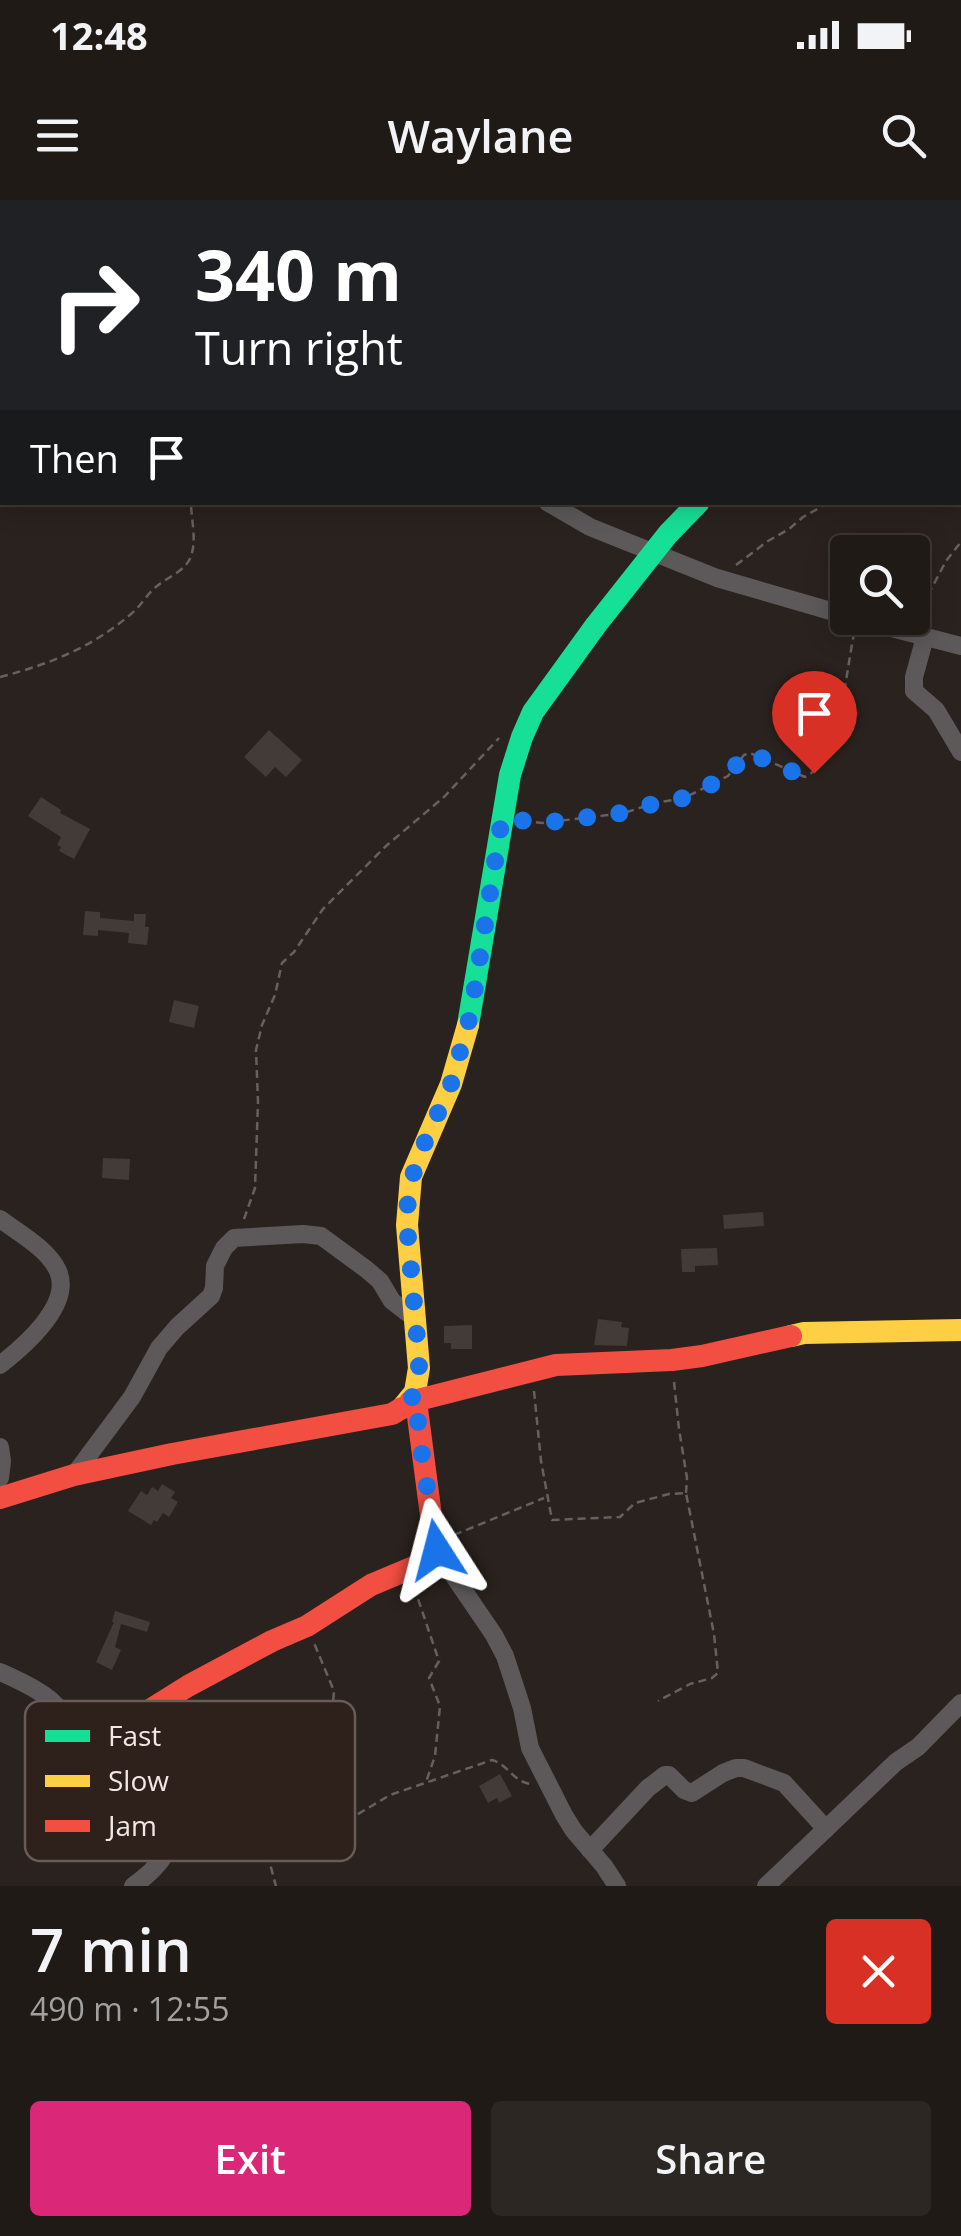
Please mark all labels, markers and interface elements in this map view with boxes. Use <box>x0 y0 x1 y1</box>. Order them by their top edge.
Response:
text: 12:48 <box>50 9 148 61</box>
text: Waylane <box>388 105 573 166</box>
icon: menu <box>30 108 85 163</box>
icon: search <box>876 108 931 163</box>
text: 340 m <box>195 226 402 322</box>
icon: right <box>30 240 160 370</box>
text: Turn right <box>195 317 403 378</box>
icon: arrive <box>139 430 194 485</box>
text: Then <box>30 432 119 484</box>
map controls <box>830 535 930 635</box>
button: search <box>830 535 930 635</box>
pin <box>772 671 857 774</box>
icon: arrive <box>787 686 842 741</box>
position arrow <box>385 1498 489 1602</box>
legend <box>25 1701 355 1861</box>
text: Fast <box>108 1716 161 1754</box>
text: Slow <box>108 1761 169 1799</box>
text: Jam <box>105 1806 157 1844</box>
text: 7 min <box>30 1908 192 1990</box>
button: close <box>826 1919 931 2024</box>
text: 490 m · 12:55 <box>30 1987 229 2030</box>
button: Exit <box>30 2101 471 2216</box>
button: Share <box>491 2101 931 2216</box>

